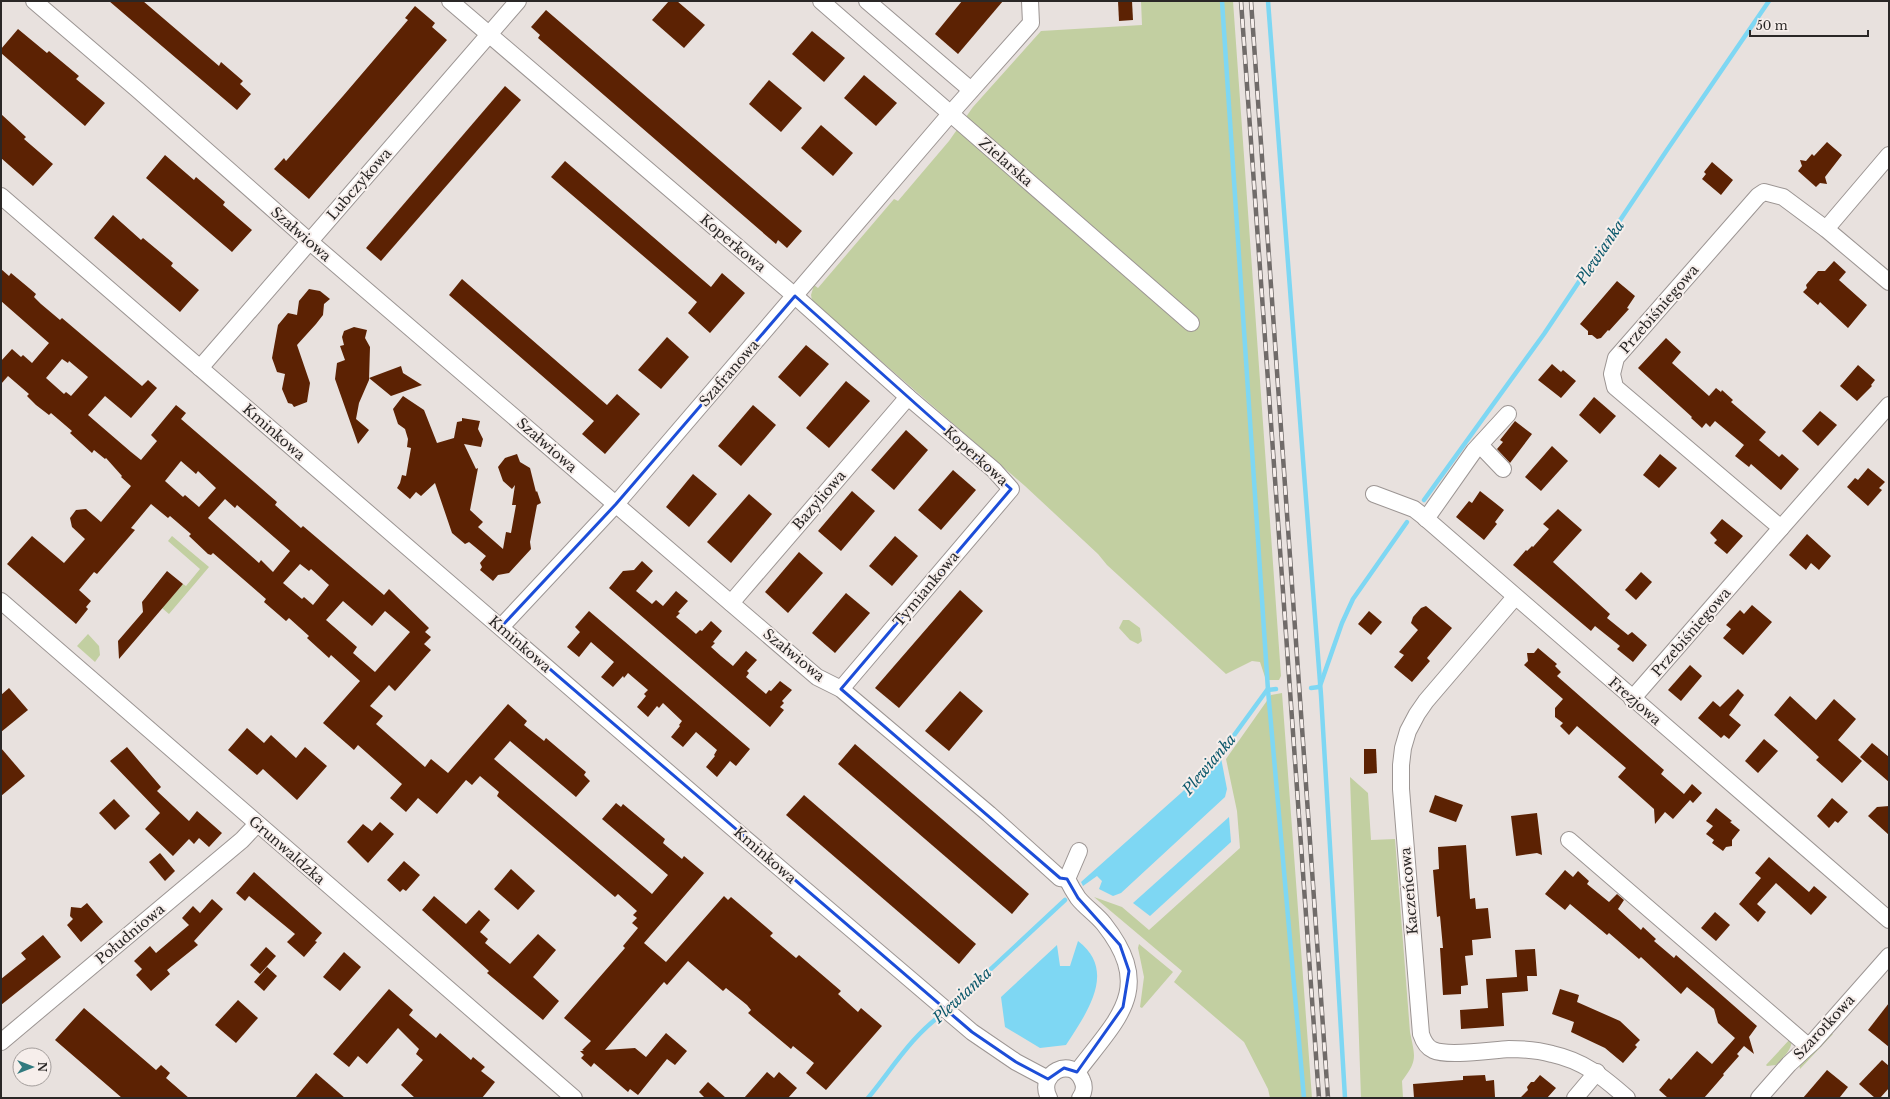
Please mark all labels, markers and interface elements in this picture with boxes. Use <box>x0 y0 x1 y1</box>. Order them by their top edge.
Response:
scale bar <box>1750 12 1868 38</box>
text: 50 m <box>1756 18 1788 33</box>
street label: Zielarska <box>975 134 1037 190</box>
street label: Lubczykowa <box>323 144 395 224</box>
street label: Szałwiowa <box>267 203 335 265</box>
street label: Koperkowa <box>696 210 770 276</box>
water label: Plewianka <box>1571 216 1628 289</box>
street label: Przebiśniegowa <box>1616 261 1703 357</box>
street label: Szafranowa <box>695 336 763 410</box>
street label: Kminkowa <box>239 400 309 464</box>
street label: Szałwiowa <box>513 414 581 476</box>
street label: Koperkowa <box>940 422 1012 490</box>
street label: Bazyliowa <box>788 466 850 533</box>
street label: Tymiankowa <box>889 547 963 630</box>
street label: Przebiśniegowa <box>1648 584 1735 680</box>
street label: Kminkowa <box>485 612 555 676</box>
street label: Szałwiowa <box>760 625 829 685</box>
street label: Frezjowa <box>1605 673 1665 729</box>
water label: Plewianka <box>1177 730 1240 799</box>
street label: Grunwaldzka <box>245 812 329 888</box>
street label: Kminkowa <box>730 823 800 887</box>
street label: Kaczeńcowa <box>1396 846 1422 935</box>
street label: Południowa <box>92 900 168 968</box>
water label: Plewianka <box>928 963 995 1028</box>
street label: Szarotkowa <box>1789 991 1859 1063</box>
north arrow <box>12 1047 52 1087</box>
text: N <box>35 1062 49 1073</box>

